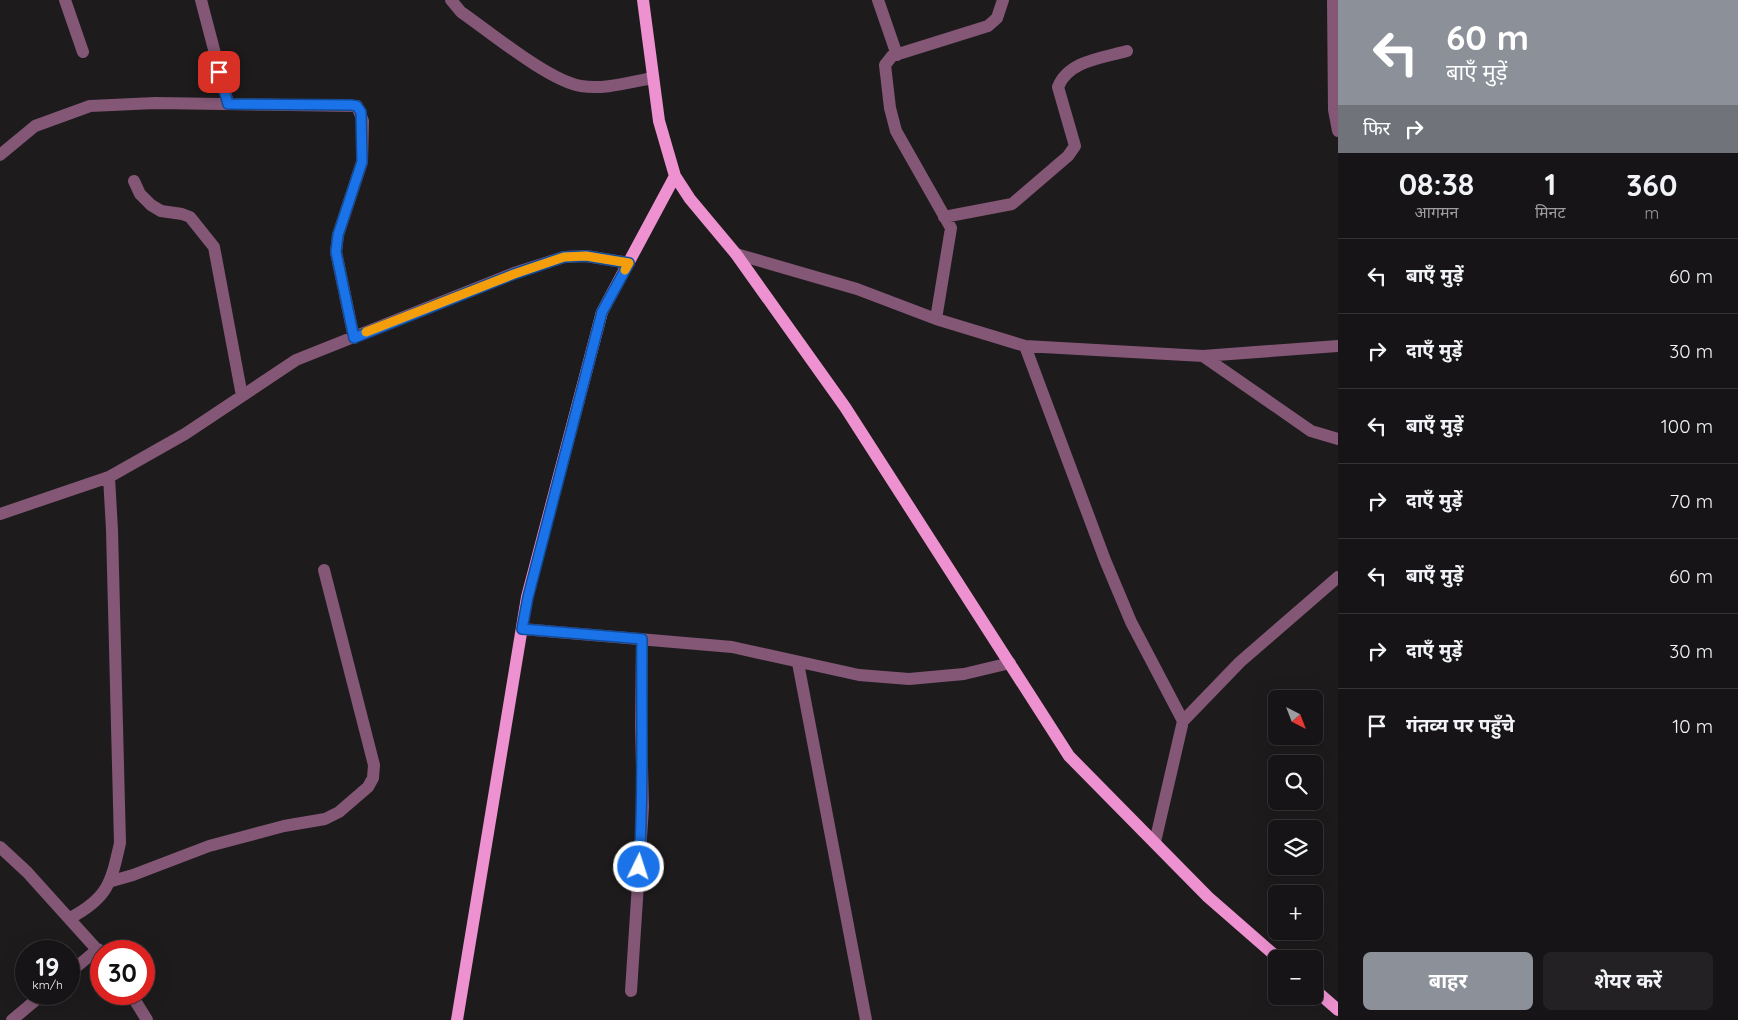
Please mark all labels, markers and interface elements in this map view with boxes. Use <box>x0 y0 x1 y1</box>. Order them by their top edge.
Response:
text: 60 m <box>1446 15 1529 59</box>
icon: left <box>1363 20 1428 85</box>
pin <box>198 51 240 93</box>
icon: arrive <box>205 58 233 86</box>
text: बाएँ मुड़ें <box>1446 58 1507 86</box>
icon: right <box>1400 115 1428 143</box>
text: फिर <box>1363 116 1390 140</box>
text: 08:38 <box>1399 165 1474 203</box>
text: 1 <box>1544 165 1556 203</box>
text: 360 <box>1626 166 1677 204</box>
text: आगमन <box>1415 202 1458 222</box>
text: मिनट <box>1535 202 1566 222</box>
text: m <box>1644 203 1659 223</box>
icon: left <box>1363 262 1391 290</box>
text: बाएँ मुड़ें <box>1406 263 1463 287</box>
text: 60 m <box>1669 264 1713 288</box>
icon: right <box>1363 337 1391 365</box>
text: दाएँ मुड़ें <box>1406 338 1462 362</box>
text: 30 m <box>1669 339 1713 363</box>
icon: left <box>1363 412 1391 440</box>
text: बाएँ मुड़ें <box>1406 413 1463 437</box>
text: 100 m <box>1661 414 1713 438</box>
icon: right <box>1363 487 1391 515</box>
text: दाएँ मुड़ें <box>1406 488 1462 512</box>
text: 70 m <box>1669 489 1713 513</box>
icon: left <box>1363 562 1391 590</box>
text: बाएँ मुड़ें <box>1406 563 1463 587</box>
text: 60 m <box>1669 564 1713 588</box>
icon: right <box>1363 637 1391 665</box>
text: दाएँ मुड़ें <box>1406 638 1462 662</box>
text: 30 m <box>1669 639 1713 663</box>
north arrow <box>1268 690 1322 745</box>
map controls <box>1268 690 1323 1005</box>
icon: arrive <box>1363 712 1391 740</box>
text: गंतव्य पर पहुँचे <box>1406 713 1514 737</box>
text: 10 m <box>1672 714 1713 738</box>
button: search <box>1268 755 1323 810</box>
button: layers <box>1268 820 1323 875</box>
position arrow <box>612 840 664 892</box>
button: + <box>1268 885 1323 940</box>
speed limit sign: 30 <box>90 940 155 1005</box>
button: − <box>1268 950 1323 1005</box>
text: 19 <box>36 951 59 982</box>
button: बाहर <box>1363 952 1533 1010</box>
button: शेयर करें <box>1543 952 1713 1010</box>
text: km/h <box>32 977 63 992</box>

